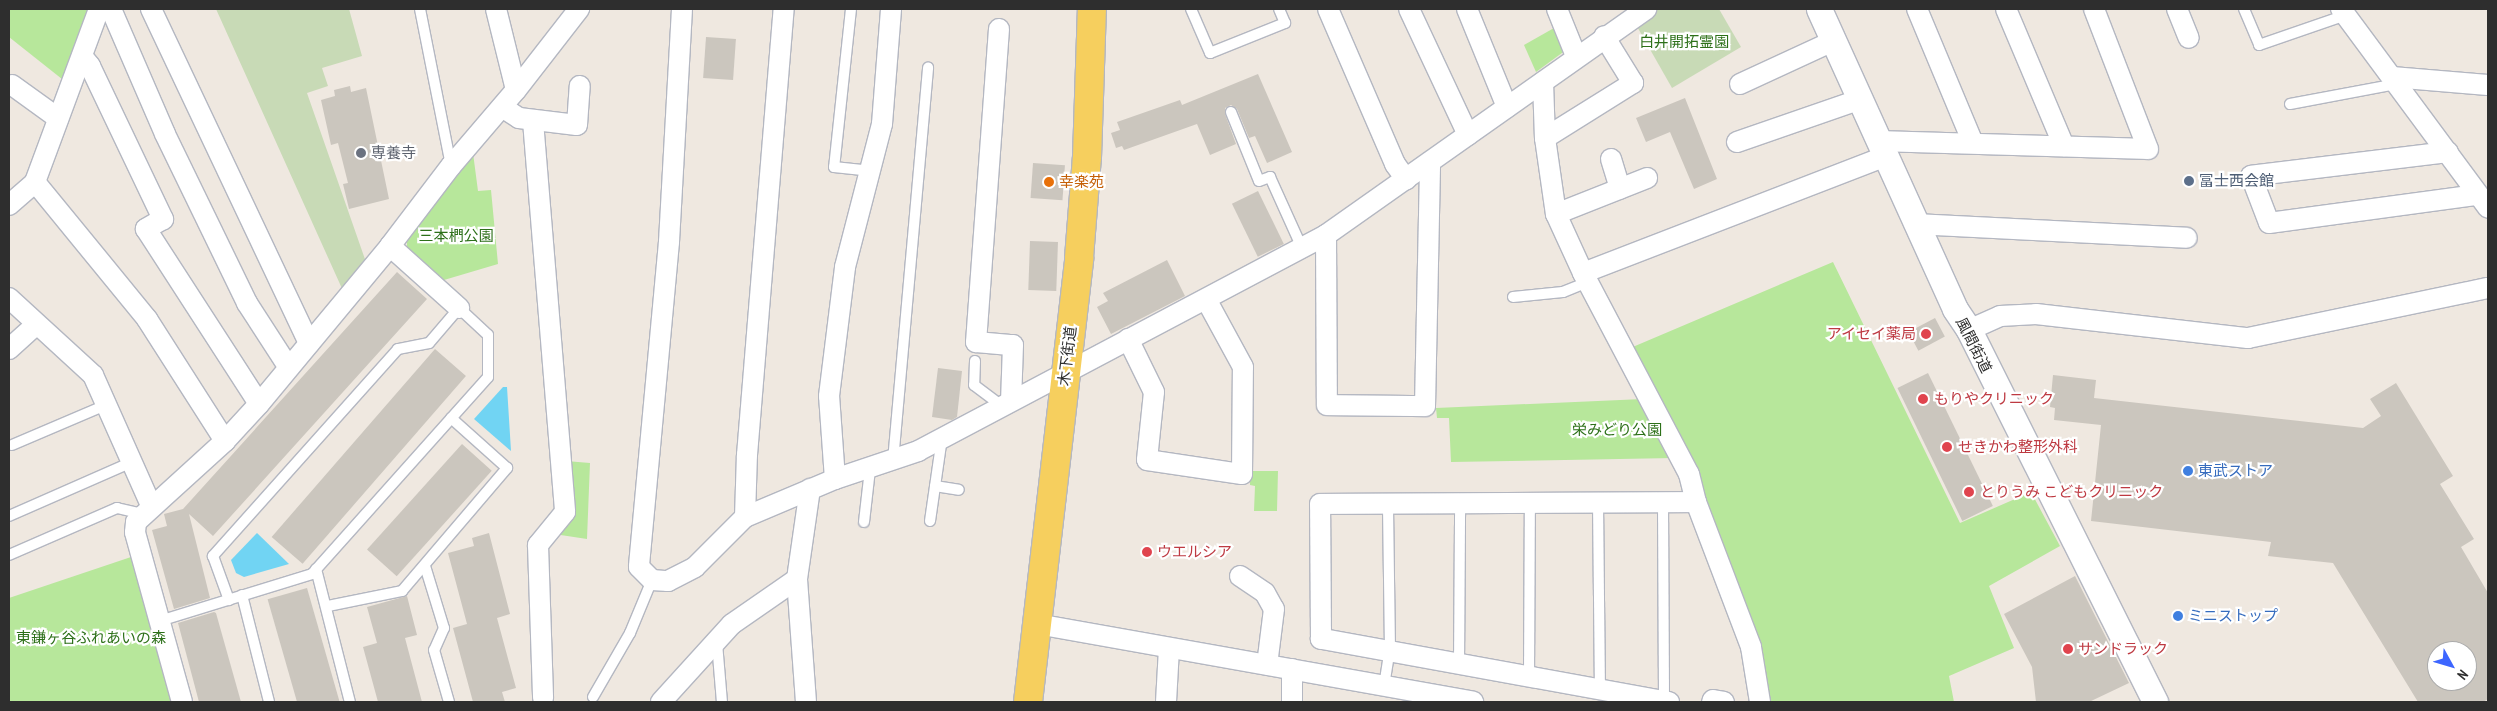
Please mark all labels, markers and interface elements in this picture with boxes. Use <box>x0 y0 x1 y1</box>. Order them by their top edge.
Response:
park label: 白井開拓霊園 <box>1639 33 1729 51</box>
place label: 専養寺 <box>371 144 416 162</box>
marker: 専養寺 <box>355 147 367 159</box>
place label: 冨士西会館 <box>2199 172 2274 190</box>
place label: 幸楽苑 <box>1059 173 1104 191</box>
marker: 冨士西会館 <box>2183 175 2195 187</box>
marker: 幸楽苑 <box>1043 176 1055 188</box>
park label: 三本椚公園 <box>419 227 493 245</box>
street label: 風間街道 <box>1952 314 1996 376</box>
street label: 木下街道 <box>1054 325 1080 387</box>
place label: アイセイ薬局 <box>1826 325 1916 343</box>
marker: アイセイ薬局 <box>1920 328 1932 340</box>
place label: もりやクリニック <box>1934 390 2054 408</box>
marker: もりやクリニック <box>1916 392 1930 406</box>
park label: 栄みどり公園 <box>1572 421 1662 439</box>
place label: せきかわ整形外科 <box>1958 438 2078 456</box>
marker: せきかわ整形外科 <box>1940 440 1954 454</box>
place label: 東武ストア <box>2198 462 2273 480</box>
marker: 東武ストア <box>2182 465 2194 477</box>
place label: とりうみ こどもクリニック <box>1980 483 2163 501</box>
marker: とりうみ こどもクリニック <box>1962 485 1976 499</box>
place label: ウエルシア <box>1157 543 1232 561</box>
marker: ウエルシア <box>1141 546 1153 558</box>
place label: ミニストップ <box>2188 607 2278 625</box>
marker: ミニストップ <box>2172 610 2184 622</box>
park label: 東鎌ヶ谷ふれあいの森 <box>16 629 166 647</box>
place label: サンドラック <box>2078 640 2168 658</box>
north arrow <box>2427 641 2477 691</box>
marker: サンドラック <box>2062 643 2074 655</box>
text: N <box>2454 666 2472 683</box>

